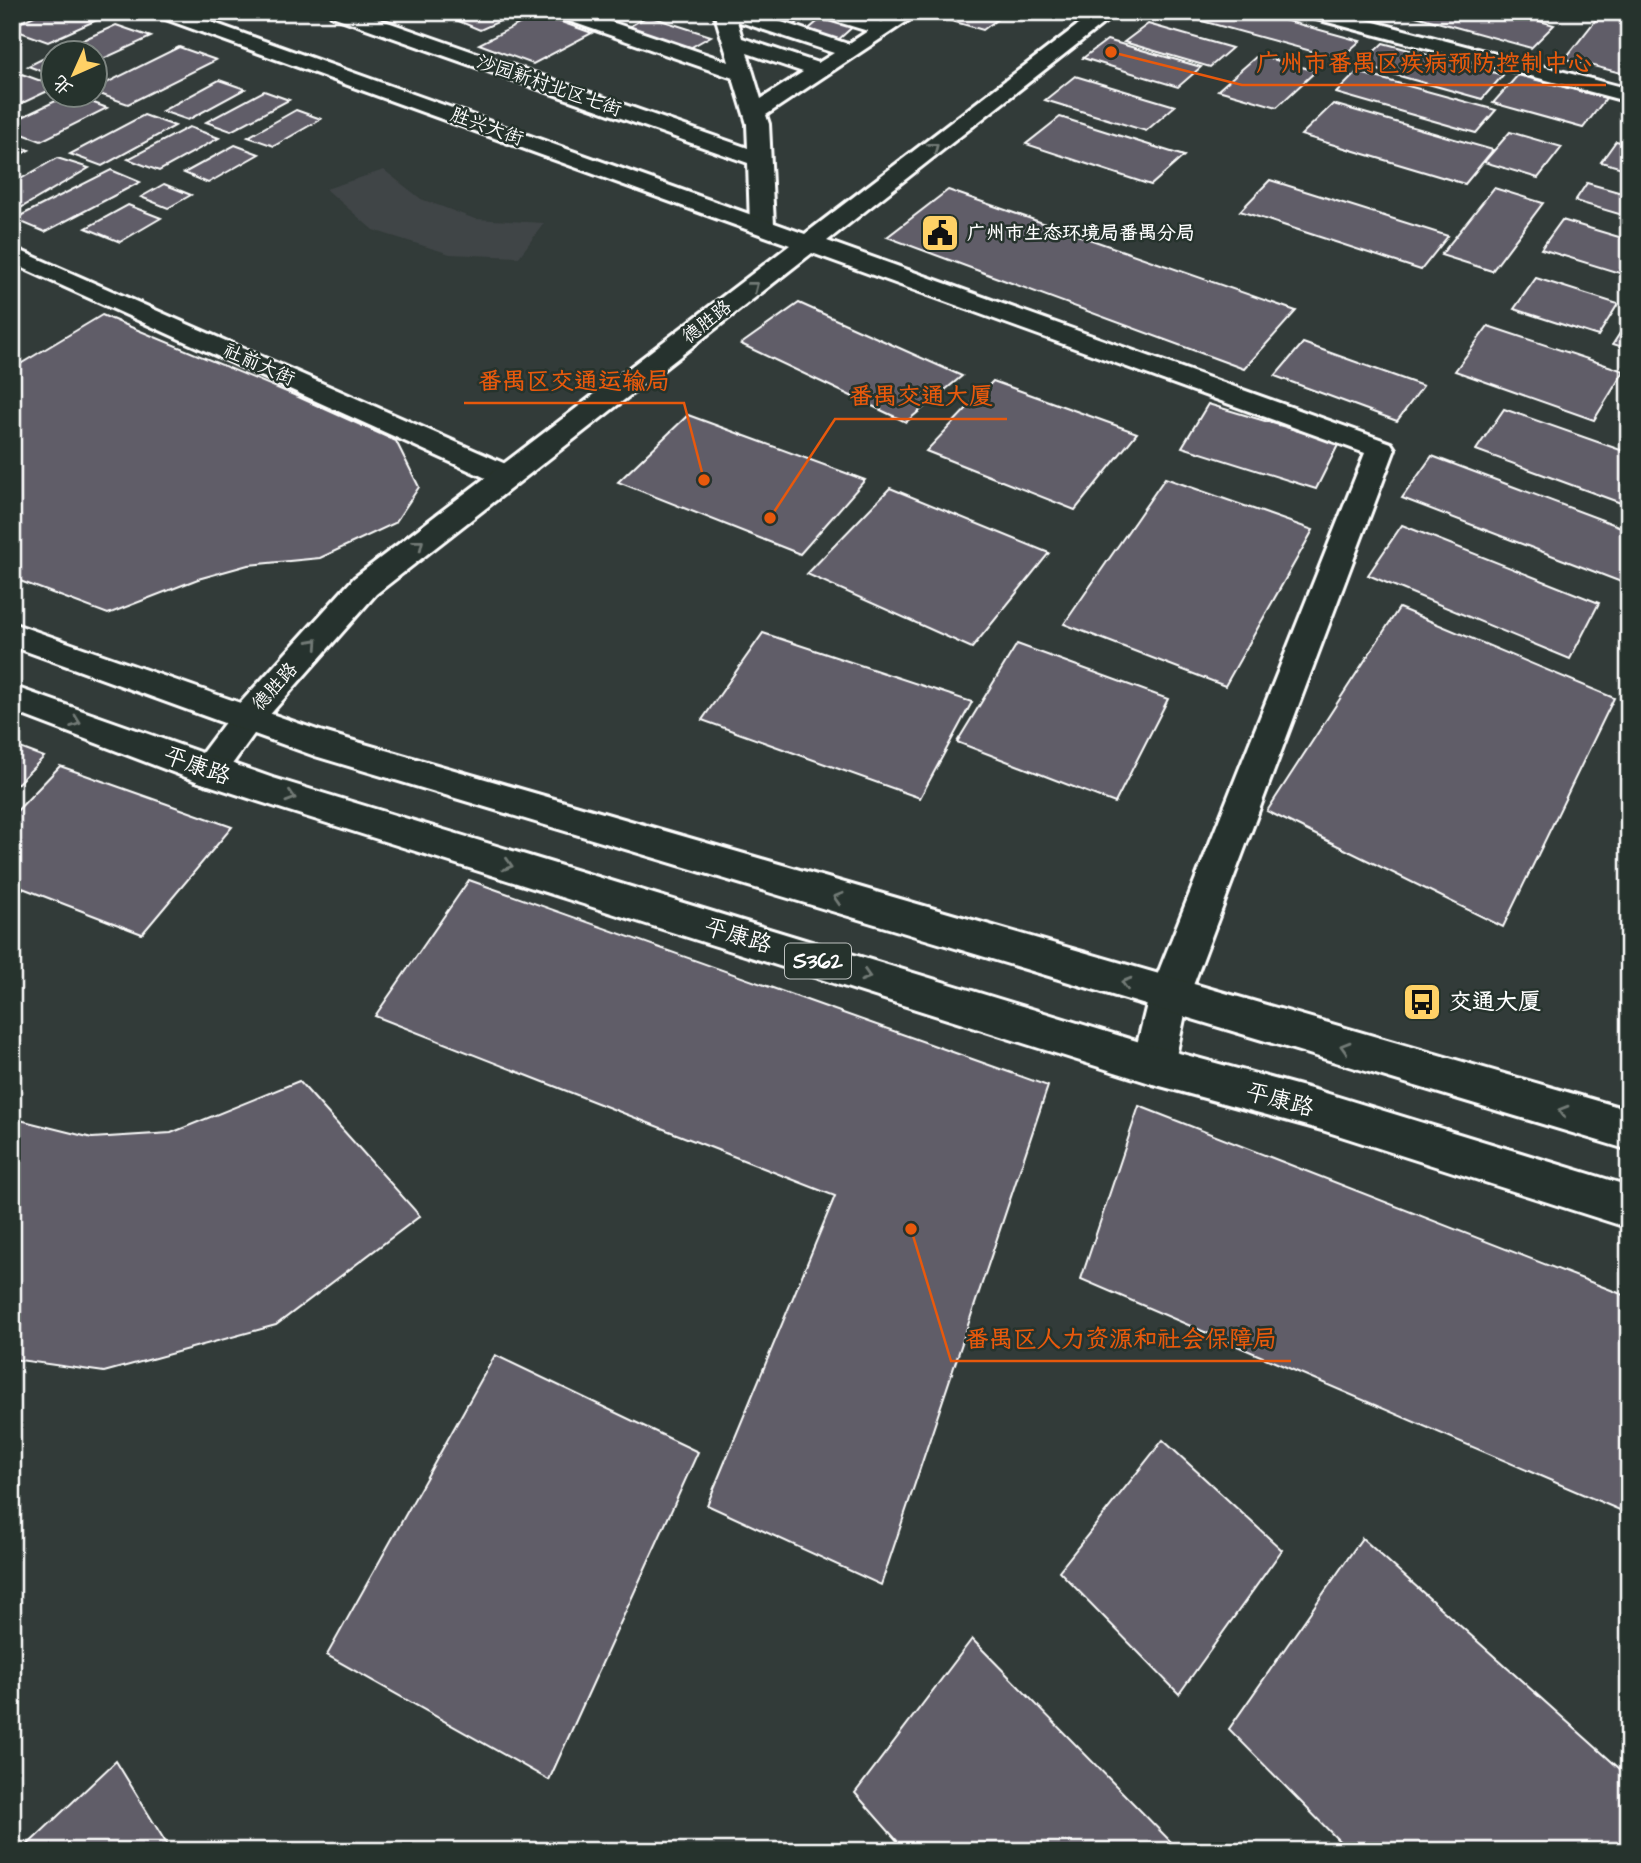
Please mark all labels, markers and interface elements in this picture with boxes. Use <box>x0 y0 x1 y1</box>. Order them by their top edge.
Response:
north arrow <box>38 38 108 108</box>
callout: 广州市番禺区疾病预防控制中心 <box>1242 40 1606 85</box>
text: 广州市番禺区疾病预防控制中心 <box>1256 47 1592 81</box>
street label: 沙园新村北区七街 <box>473 48 625 124</box>
text: 北 <box>47 69 79 101</box>
street label: 胜兴大街 <box>447 101 527 153</box>
one-way arrow <box>926 142 939 155</box>
public building icon: 广州市生态环境局番禺分局 <box>919 212 961 254</box>
place label: 广州市生态环境局番禺分局 <box>967 220 1195 247</box>
one-way arrow <box>746 281 759 294</box>
street label: 德胜路 <box>676 294 738 350</box>
street label: 社前大街 <box>219 337 299 393</box>
callout: 番禺区交通运输局 <box>464 358 684 403</box>
text: 番禺区交通运输局 <box>478 365 670 399</box>
callout: 番禺交通大厦 <box>835 374 1007 419</box>
text: 番禺交通大厦 <box>849 380 993 414</box>
one-way arrow <box>411 540 423 553</box>
one-way arrow <box>306 638 318 651</box>
street label: 德胜路 <box>246 657 304 717</box>
one-way arrow <box>70 713 82 727</box>
street label: 平康路 <box>159 739 235 793</box>
one-way arrow <box>284 789 296 804</box>
one-way arrow <box>502 856 514 871</box>
one-way arrow <box>832 891 844 906</box>
street label: 平康路 <box>700 911 776 961</box>
road number: S362 <box>785 944 851 978</box>
one-way arrow <box>859 967 871 982</box>
one-way arrow <box>1121 977 1133 992</box>
bus stop icon: 交通大厦 <box>1401 981 1443 1023</box>
place label: 交通大厦 <box>1449 986 1541 1018</box>
one-way arrow <box>1339 1041 1351 1056</box>
street label: 平康路 <box>1243 1076 1317 1124</box>
one-way arrow <box>1558 1104 1570 1119</box>
callout: 番禺区人力资源和社会保障局 <box>951 1316 1291 1361</box>
text: 番禺区人力资源和社会保障局 <box>965 1323 1277 1357</box>

